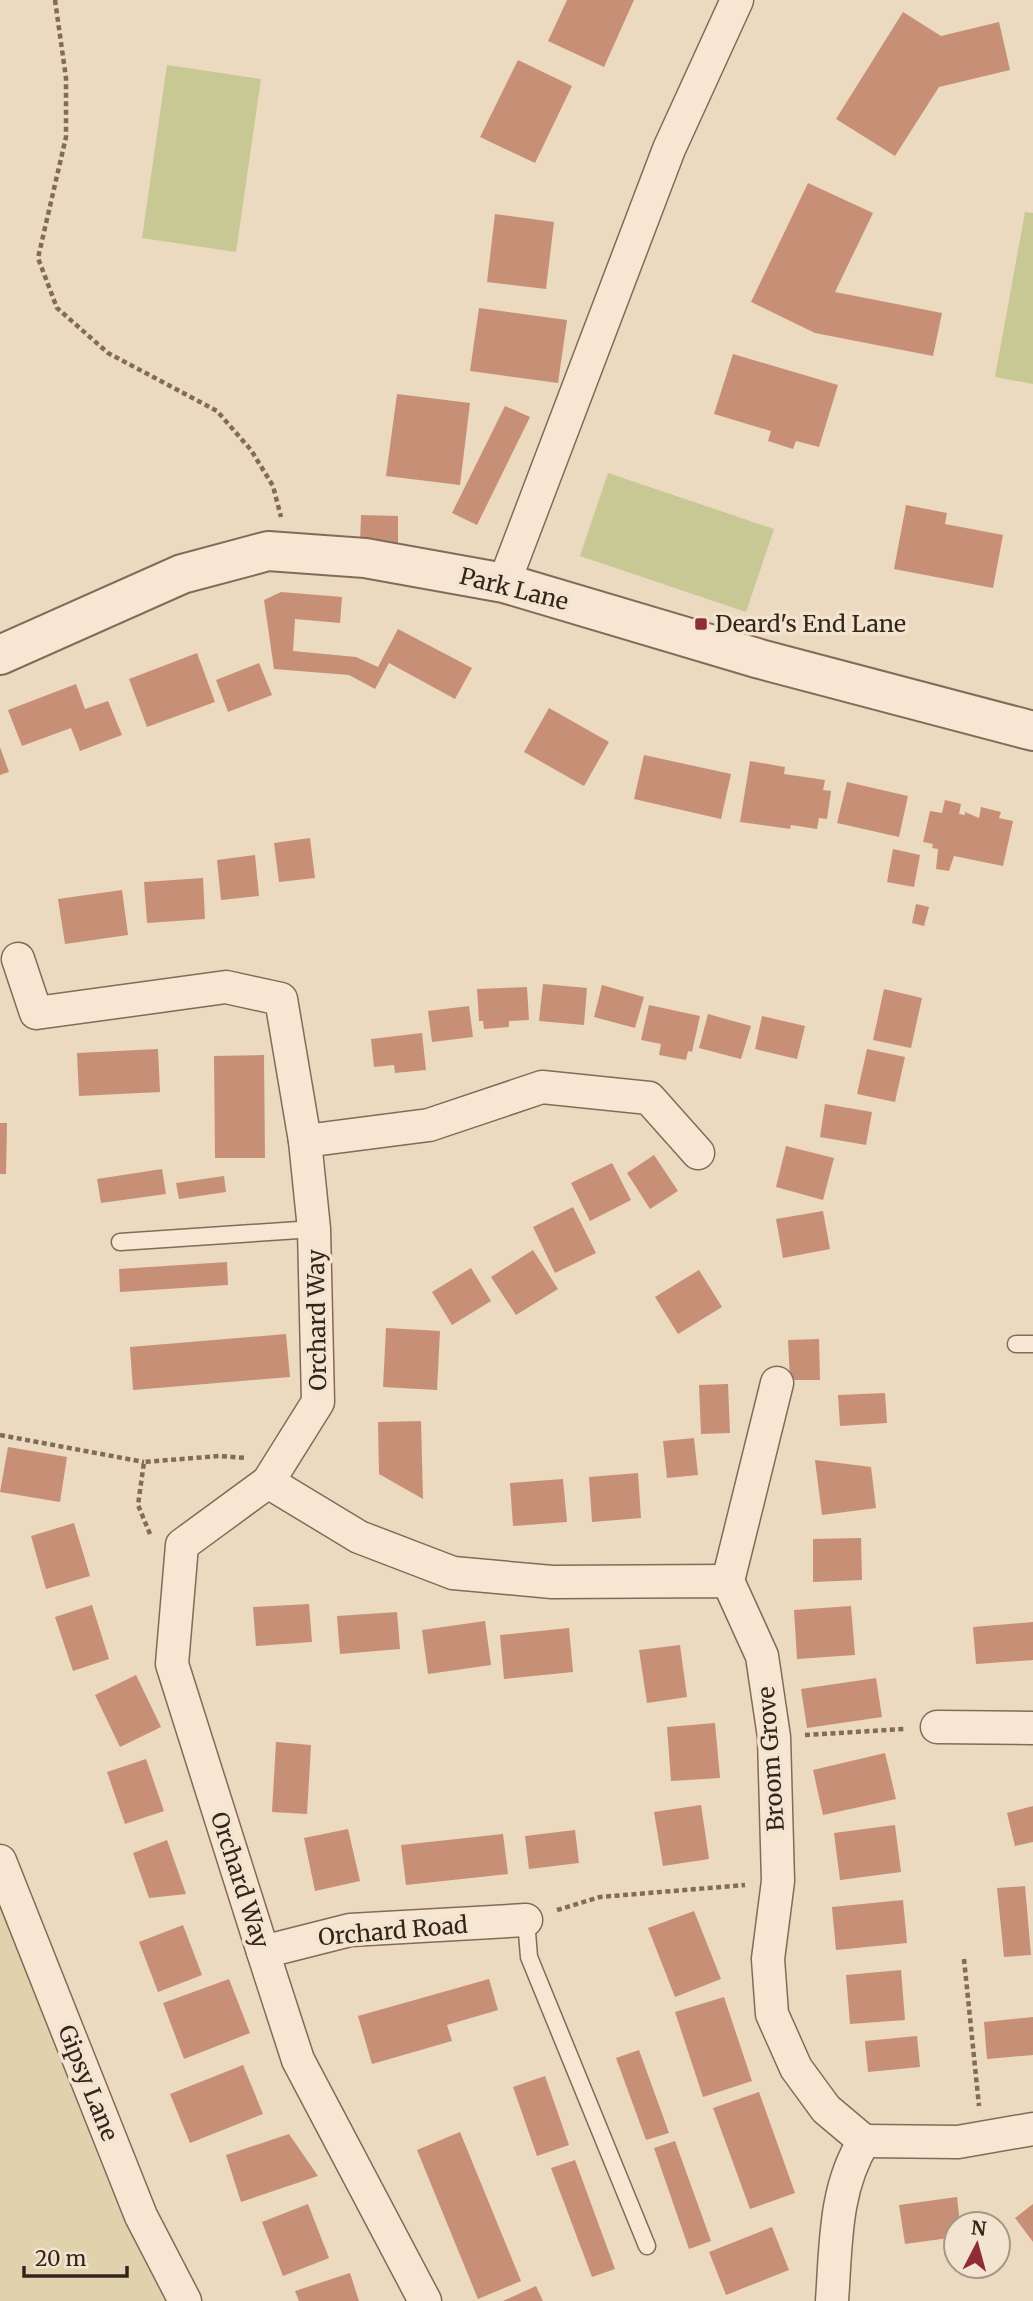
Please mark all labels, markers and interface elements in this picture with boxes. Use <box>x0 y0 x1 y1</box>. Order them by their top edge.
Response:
street label: Park Lane <box>457 561 572 616</box>
place label: Deard's End Lane <box>715 609 906 638</box>
marker: Deard's End Lane <box>693 616 709 632</box>
street label: Orchard Way <box>301 1248 332 1391</box>
street label: Broom Grove <box>751 1686 790 1832</box>
street label: Orchard Way <box>205 1808 276 1952</box>
street label: Orchard Road <box>317 1910 469 1951</box>
street label: Gipsy Lane <box>52 2021 125 2145</box>
north arrow <box>942 2210 1012 2280</box>
text: N <box>970 2215 987 2241</box>
scale bar <box>24 2234 128 2278</box>
text: 20 m <box>35 2245 87 2272</box>

